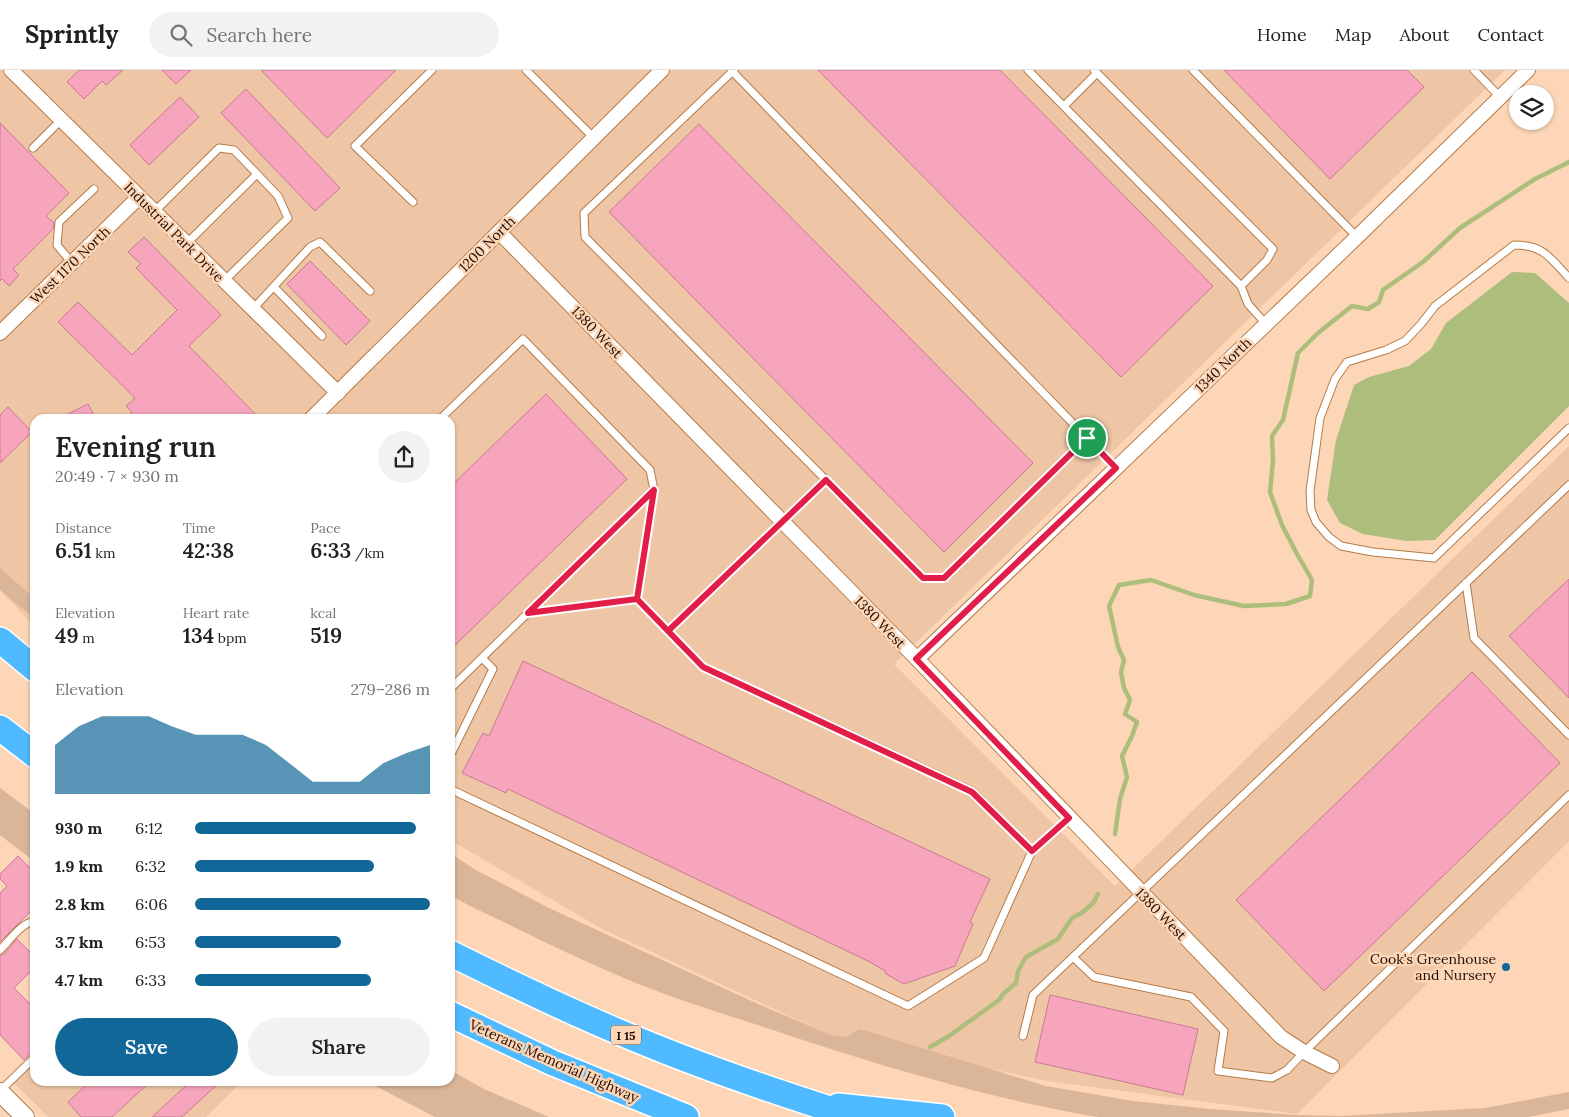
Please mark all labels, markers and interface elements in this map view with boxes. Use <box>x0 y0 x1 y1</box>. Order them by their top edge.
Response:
search box <box>149 12 499 57</box>
text: Sprintly <box>25 19 119 50</box>
icon: search <box>167 21 195 49</box>
text: Search here <box>207 23 312 47</box>
text: Home <box>1257 23 1307 46</box>
text: Map <box>1335 23 1371 46</box>
text: About <box>1399 23 1449 46</box>
text: Contact <box>1477 23 1544 46</box>
map controls <box>1509 85 1554 130</box>
button: layers <box>1509 85 1554 130</box>
street label: Industrial Park Drive <box>120 178 228 286</box>
street label: 1200 North <box>455 212 519 276</box>
street label: West 1170 North <box>26 222 114 308</box>
street label: 1380 West <box>568 302 627 362</box>
street label: 1340 North <box>1191 334 1255 396</box>
pin <box>1066 417 1108 459</box>
icon: arrive <box>1073 424 1101 452</box>
text: Evening run <box>55 429 216 465</box>
button: share <box>378 431 430 483</box>
text: 20:49 · 7 × 930 m <box>55 466 179 486</box>
text: Distance <box>55 519 112 537</box>
text: Time <box>183 519 216 537</box>
text: Pace <box>310 519 341 537</box>
text: 6.51 <box>55 537 92 564</box>
text: 42:38 <box>183 537 234 564</box>
text: 6:33 <box>310 537 351 564</box>
text: km <box>92 544 115 562</box>
text: /km <box>351 544 385 562</box>
street label: 1380 West <box>851 592 910 652</box>
text: Elevation <box>55 604 115 622</box>
text: Heart rate <box>183 604 249 622</box>
text: kcal <box>310 604 336 622</box>
text: 49 <box>55 622 79 649</box>
text: 134 <box>183 622 214 649</box>
text: 519 <box>310 622 342 649</box>
text: m <box>79 629 95 647</box>
text: bpm <box>214 629 247 647</box>
text: Elevation <box>55 679 124 699</box>
text: 279–286 m <box>351 679 430 699</box>
text: 930 m <box>55 818 102 838</box>
text: 6:12 <box>135 818 163 838</box>
text: 1.9 km <box>55 856 103 876</box>
text: 6:32 <box>135 856 166 876</box>
street label: 1380 West <box>1132 884 1191 944</box>
text: 2.8 km <box>55 894 105 914</box>
text: 6:06 <box>135 894 167 914</box>
text: 3.7 km <box>55 932 103 952</box>
text: 6:53 <box>135 932 166 952</box>
place label: Cook's Greenhouse and Nursery <box>1370 950 1497 984</box>
marker: Cook's Greenhouse and Nursery <box>1500 961 1512 973</box>
text: 4.7 km <box>55 970 103 990</box>
text: 6:33 <box>135 970 166 990</box>
street label: Veterans Memorial Highway <box>466 1015 642 1107</box>
button: Save <box>55 1018 238 1076</box>
button: Share <box>248 1018 430 1076</box>
road number: I 15 <box>611 1026 641 1044</box>

